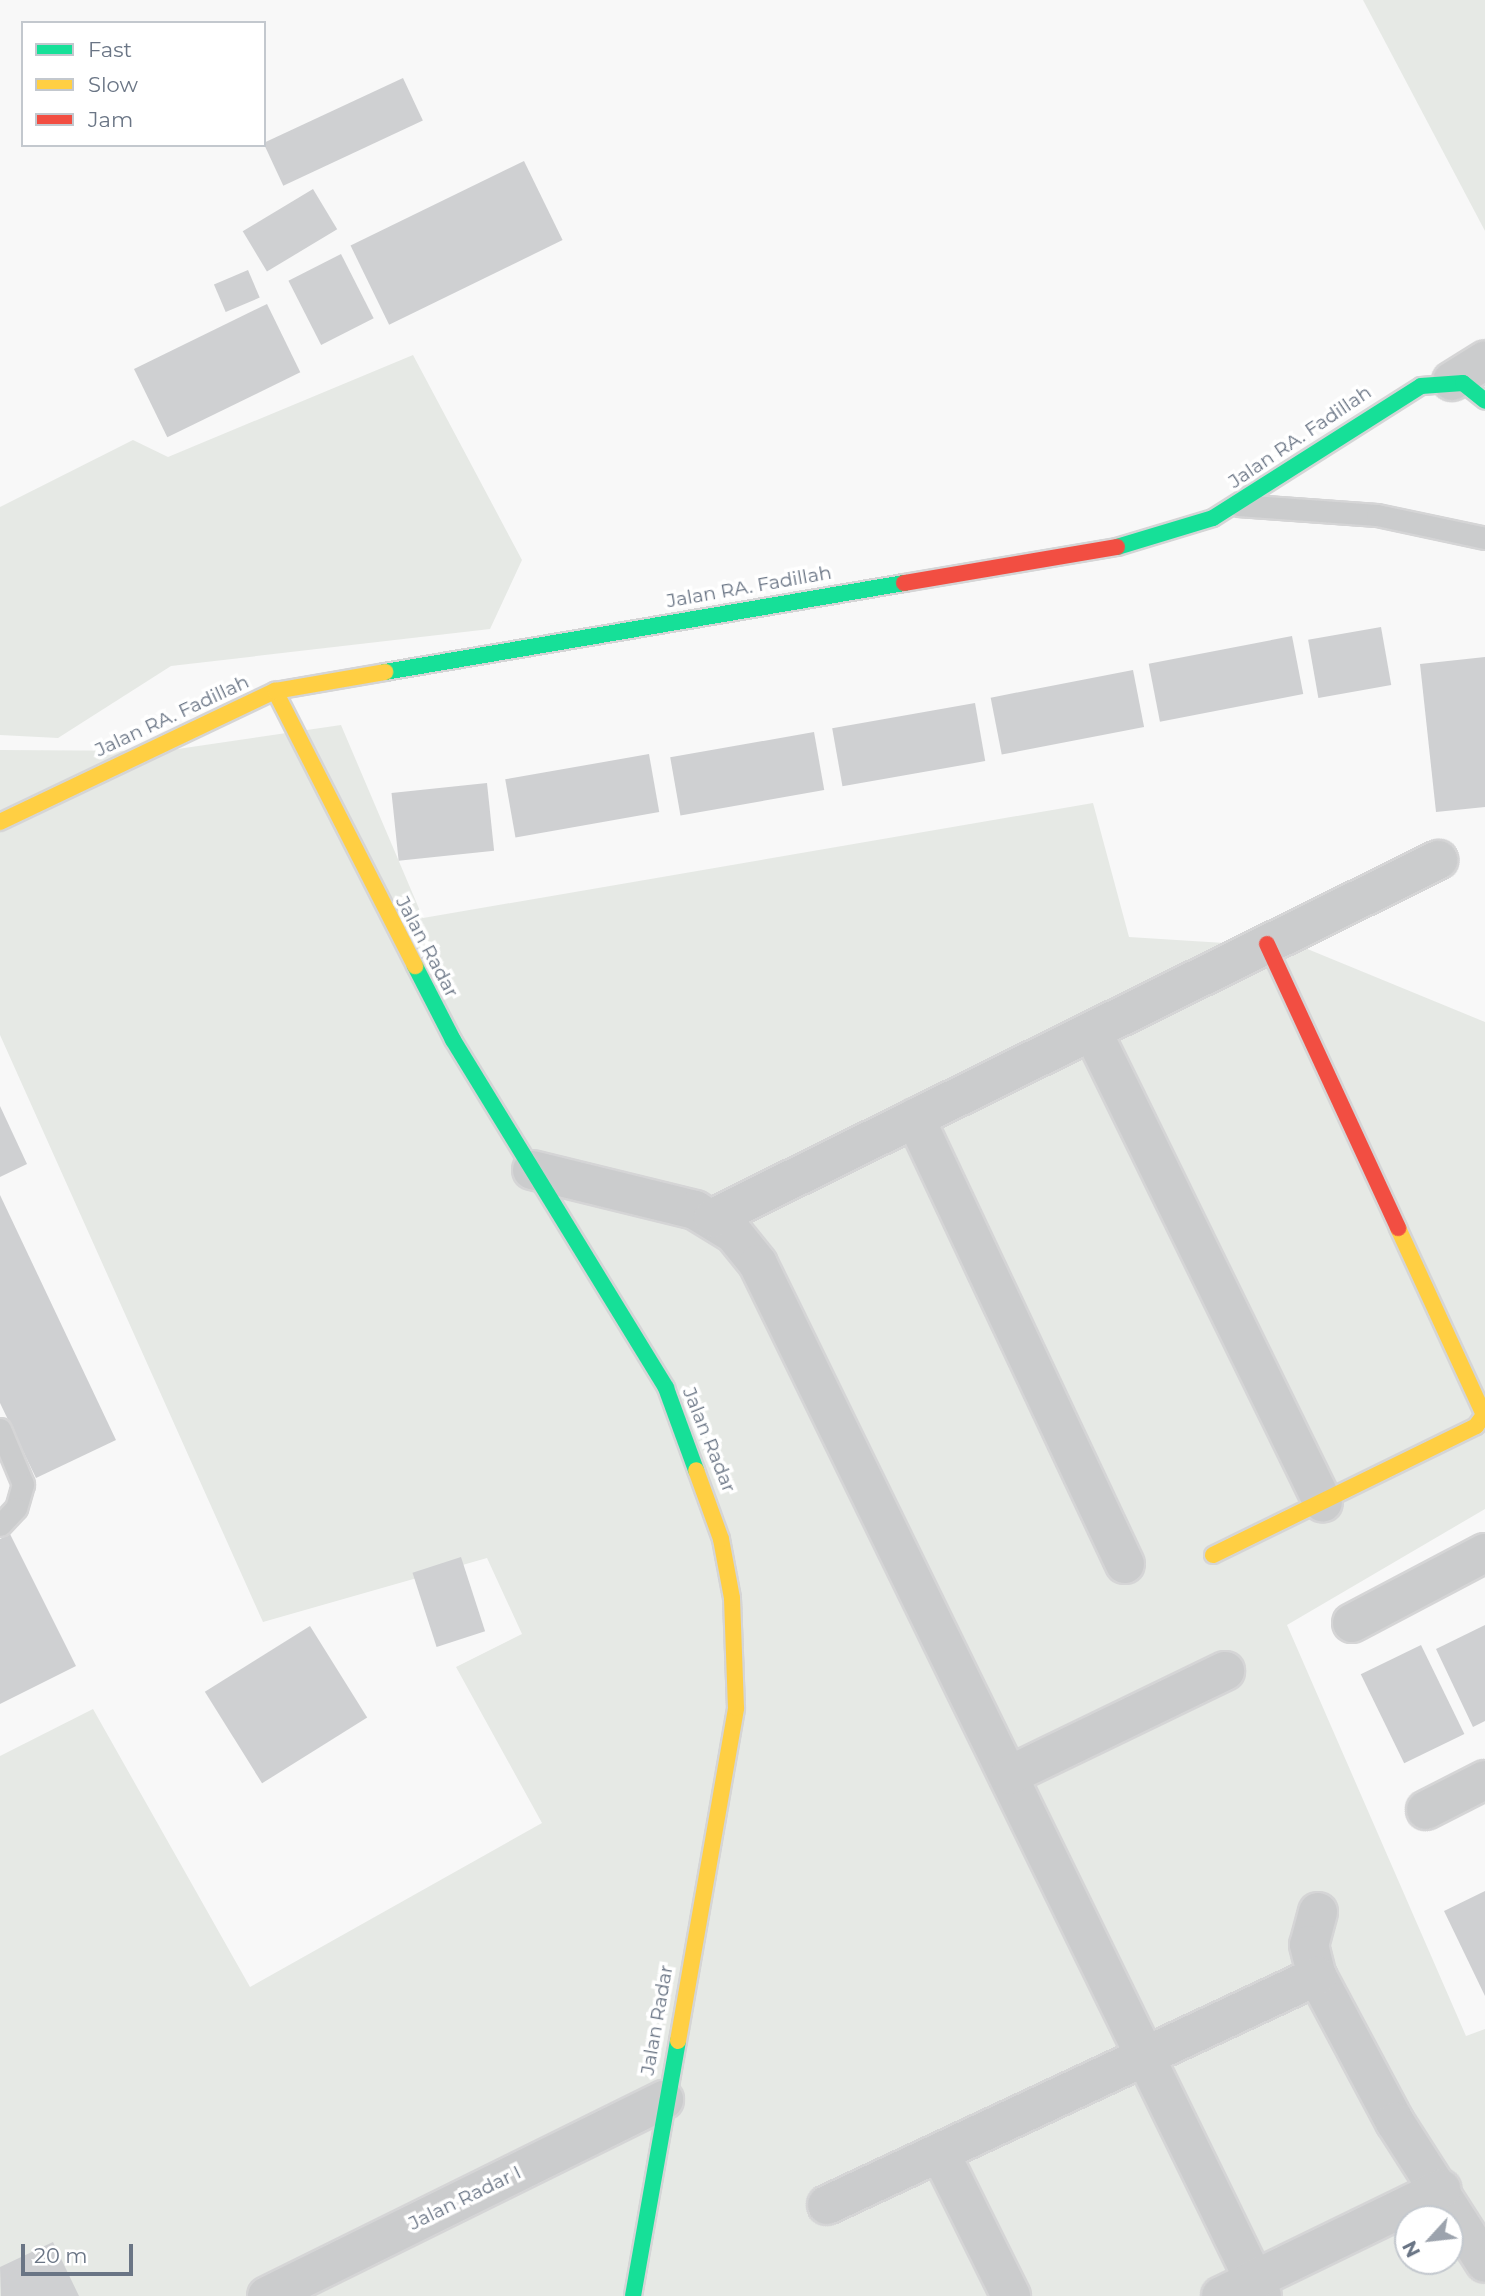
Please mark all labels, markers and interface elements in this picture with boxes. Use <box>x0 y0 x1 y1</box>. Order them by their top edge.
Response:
legend <box>21 21 266 147</box>
text: Fast <box>88 37 132 62</box>
text: Slow <box>88 72 138 97</box>
text: Jam <box>88 107 133 132</box>
street label: Jalan RA. Fadillah <box>1224 381 1376 493</box>
street label: Jalan RA. Fadillah <box>665 561 833 613</box>
street label: Jalan RA. Fadillah <box>92 670 252 762</box>
street label: Jalan Radar <box>391 892 463 1002</box>
street label: Jalan Radar <box>678 1384 740 1496</box>
street label: Jalan Radar <box>636 1963 678 2077</box>
street label: Jalan Radar I <box>405 2161 525 2235</box>
north arrow <box>1394 2205 1464 2275</box>
scale bar <box>24 2230 136 2274</box>
text: N <box>1398 2237 1425 2261</box>
text: 20 m <box>34 2243 88 2268</box>

